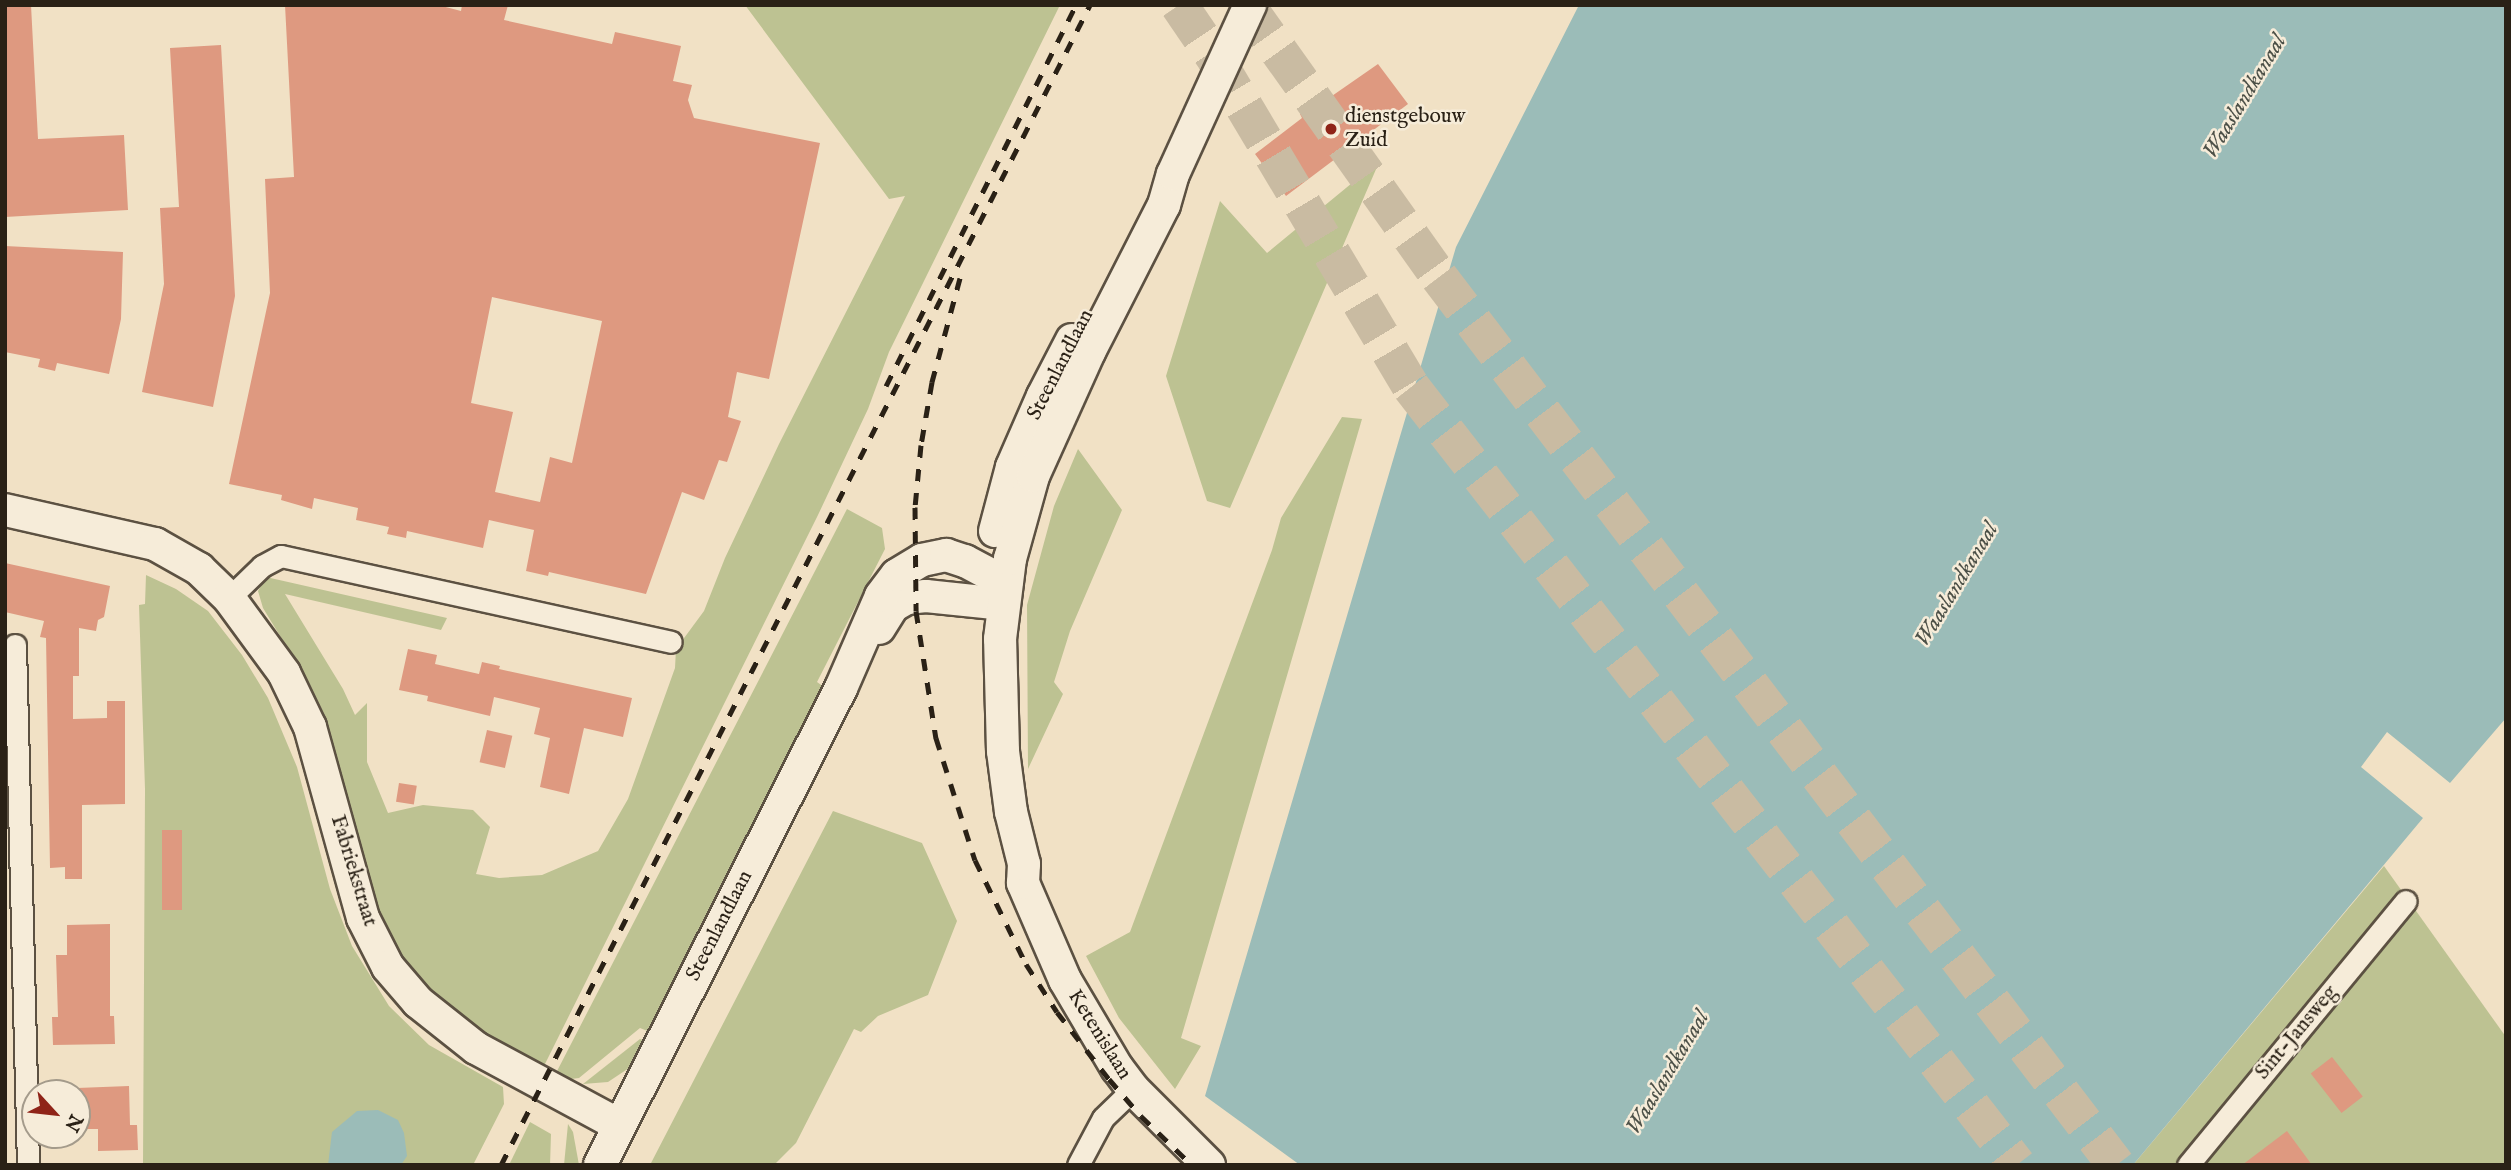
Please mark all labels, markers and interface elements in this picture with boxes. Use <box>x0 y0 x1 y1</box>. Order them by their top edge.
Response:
water label: Waaslandkanaal <box>2197 30 2293 164</box>
place label: dienstgebouw Zuid <box>1345 104 1465 154</box>
marker: dienstgebouw Zuid <box>1323 121 1339 137</box>
street label: Steenlandlaan <box>1022 305 1100 425</box>
water label: Waaslandkanaal <box>1909 518 2005 652</box>
street label: Fabriekstraat <box>324 812 382 930</box>
street label: Steenlandlaan <box>681 866 759 986</box>
street label: Sint-Jansweg <box>2250 981 2344 1085</box>
street label: Ketenislaan <box>1062 986 1136 1084</box>
water label: Waaslandkanaal <box>1620 1006 1716 1140</box>
north arrow <box>21 1079 91 1149</box>
text: N <box>59 1110 87 1135</box>

